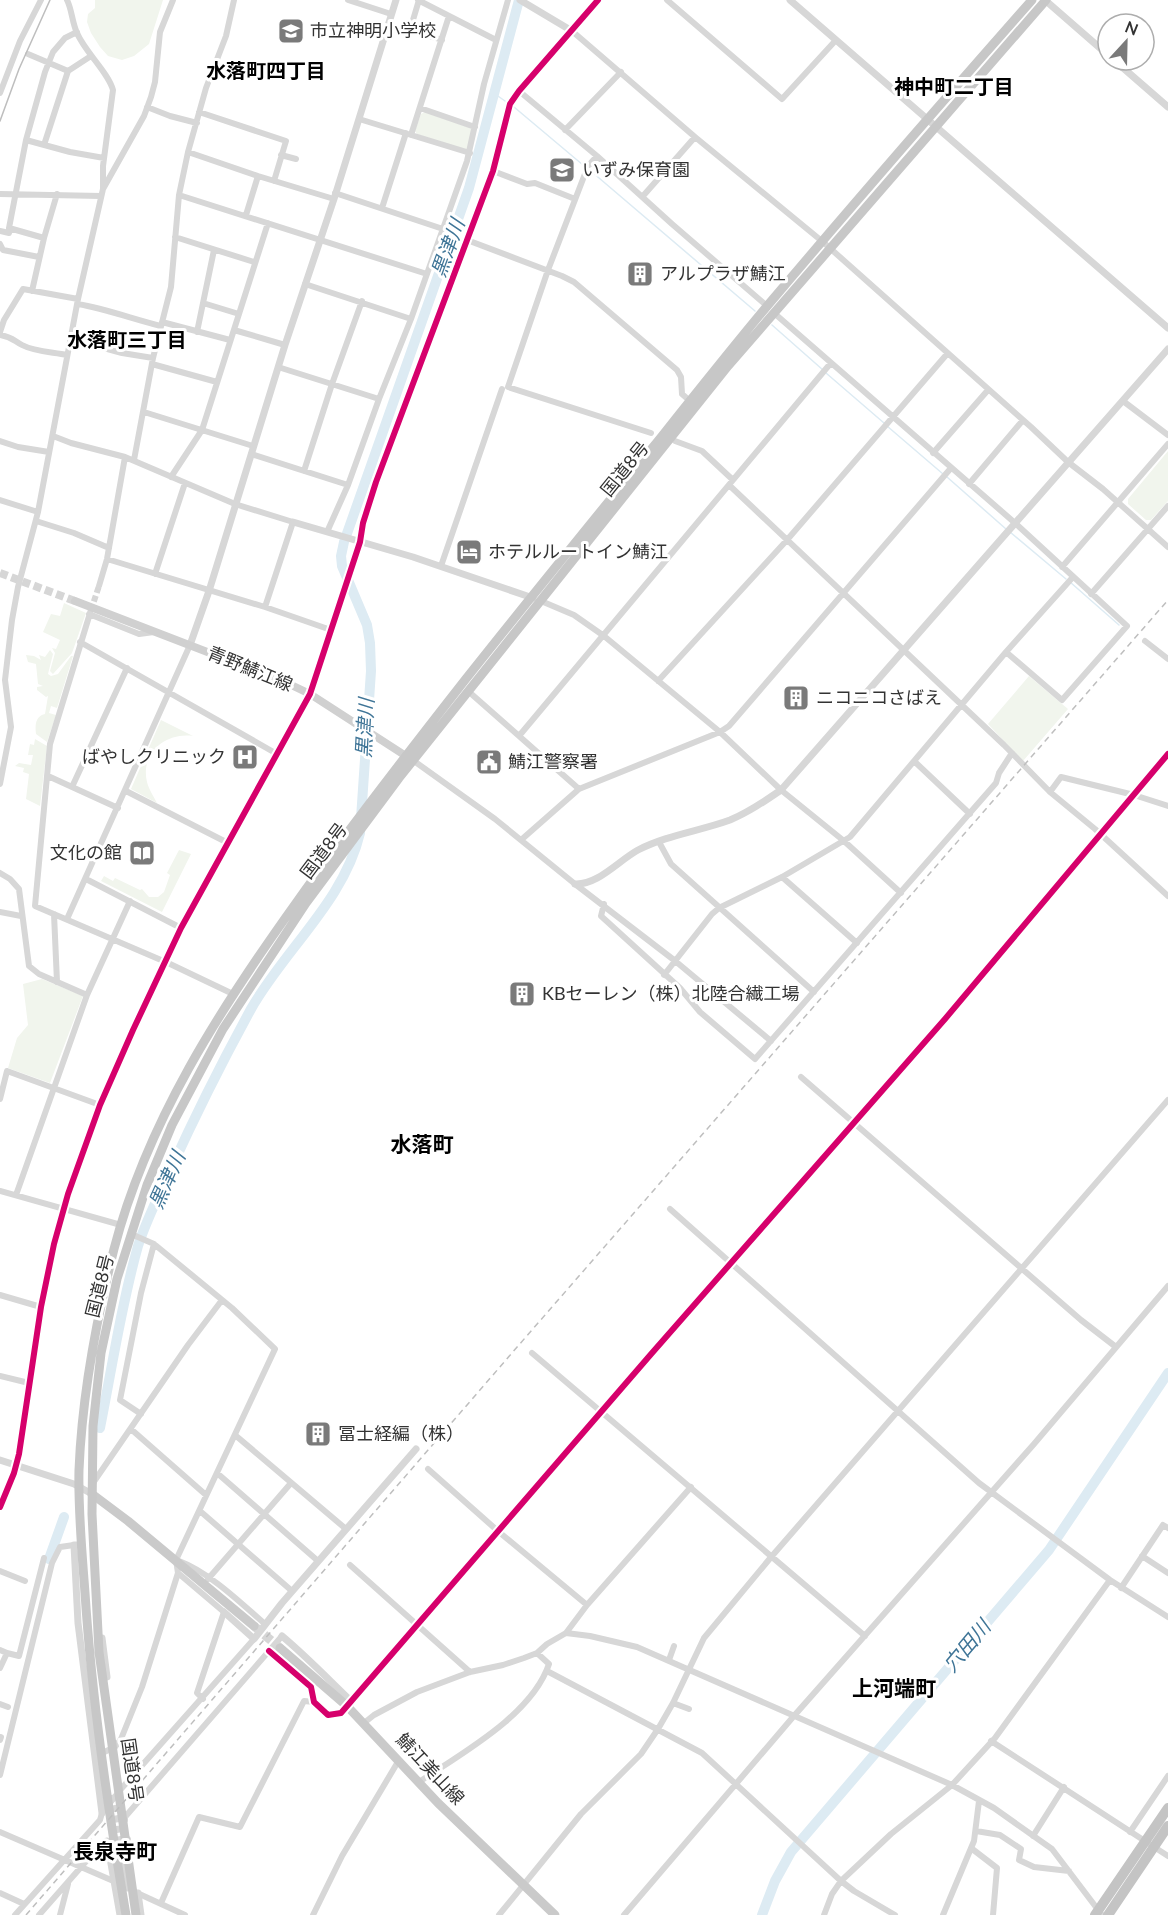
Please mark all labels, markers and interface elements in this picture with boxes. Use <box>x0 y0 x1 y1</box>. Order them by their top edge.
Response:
north arrow <box>1096 12 1156 72</box>
school or university icon: 市立神明小学校 <box>276 16 306 46</box>
text: N <box>1123 17 1141 39</box>
place label: 市立神明小学校 <box>310 19 436 41</box>
district label: 水落町四丁目 <box>206 58 326 82</box>
district label: 神中町二丁目 <box>894 74 1014 98</box>
school or university icon: いずみ保育園 <box>547 155 577 185</box>
place label: いずみ保育園 <box>582 158 690 180</box>
water label: 黒津川 <box>426 213 469 280</box>
building icon: アルプラザ鯖江 <box>625 259 655 289</box>
place label: アルプラザ鯖江 <box>660 262 786 284</box>
district label: 水落町三丁目 <box>67 327 187 351</box>
street label: 国道8号 <box>595 436 653 500</box>
hotel icon: ホテルルートイン鯖江 <box>454 537 484 567</box>
place label: ホテルルートイン鯖江 <box>488 540 668 562</box>
street label: 青野鯖江線 <box>205 641 296 695</box>
building icon: ニコニコさばえ <box>781 683 811 713</box>
place label: ニコニコさばえ <box>816 686 942 708</box>
water label: 黒津川 <box>350 695 378 759</box>
hospital icon: ばやしクリニック <box>230 742 260 772</box>
place label: ばやしクリニック <box>82 745 226 767</box>
public building icon: 鯖江警察署 <box>474 747 504 777</box>
place label: 鯖江警察署 <box>508 750 598 772</box>
street label: 国道8号 <box>295 818 351 883</box>
library icon: 文化の館 <box>127 838 157 868</box>
place label: 文化の館 <box>50 841 122 863</box>
building icon: KBセーレン（株）北陸合繊工場 <box>507 979 537 1009</box>
place label: KBセーレン（株）北陸合繊工場 <box>542 982 800 1004</box>
district label: 水落町 <box>391 1131 454 1156</box>
water label: 黒津川 <box>143 1145 190 1212</box>
street label: 国道8号 <box>81 1252 117 1320</box>
building icon: 冨士経編（株） <box>303 1419 333 1449</box>
place label: 冨士経編（株） <box>338 1422 464 1444</box>
water label: 穴田川 <box>938 1613 996 1676</box>
district label: 上河端町 <box>852 1675 936 1700</box>
street label: 鯖江美山線 <box>392 1728 469 1809</box>
street label: 国道8号 <box>118 1736 148 1803</box>
district label: 長泉寺町 <box>73 1838 157 1863</box>

